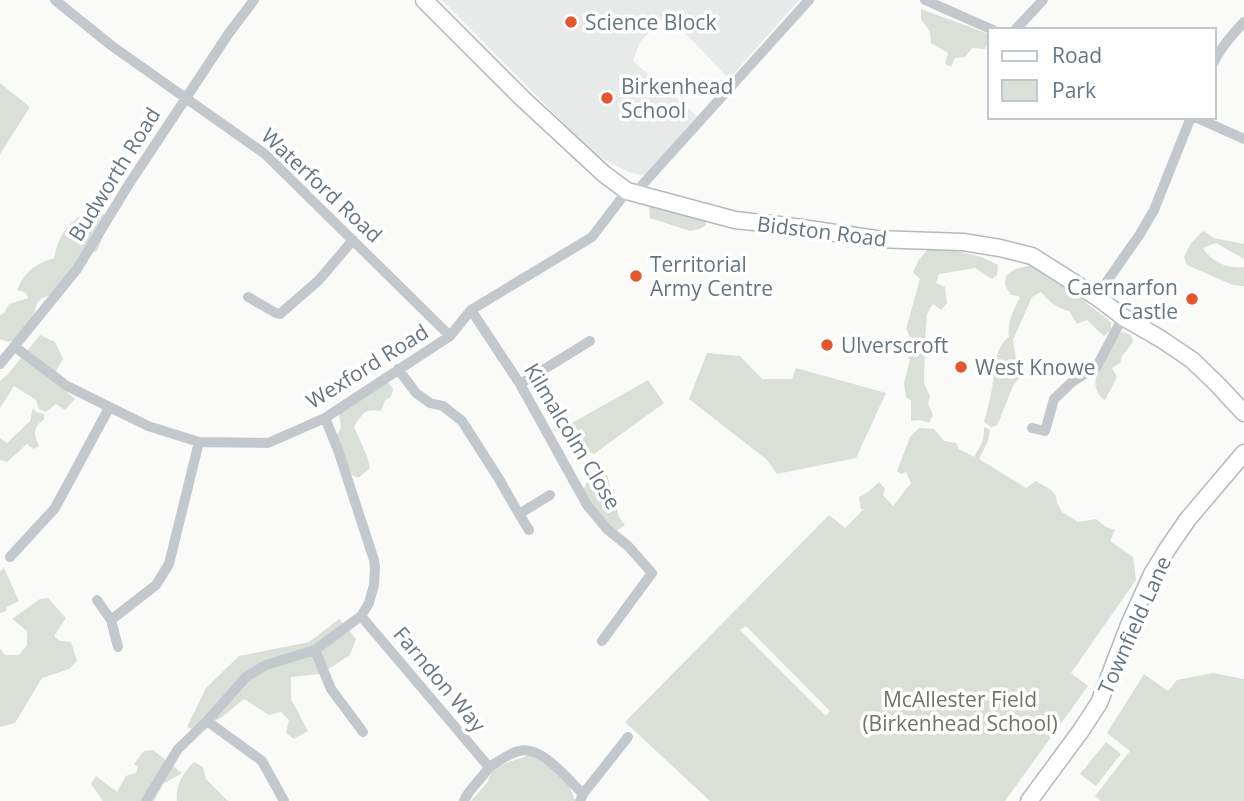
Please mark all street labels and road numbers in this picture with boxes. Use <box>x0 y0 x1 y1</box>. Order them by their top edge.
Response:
street label: Budworth Road <box>62 102 166 246</box>
street label: Waterford Road <box>256 122 388 248</box>
street label: Bidston Road <box>756 209 888 253</box>
street label: Wexford Road <box>301 317 433 415</box>
street label: Kilmalcolm Close <box>518 358 628 514</box>
street label: Townfield Lane <box>1091 552 1177 698</box>
street label: Farndon Way <box>388 620 493 738</box>

